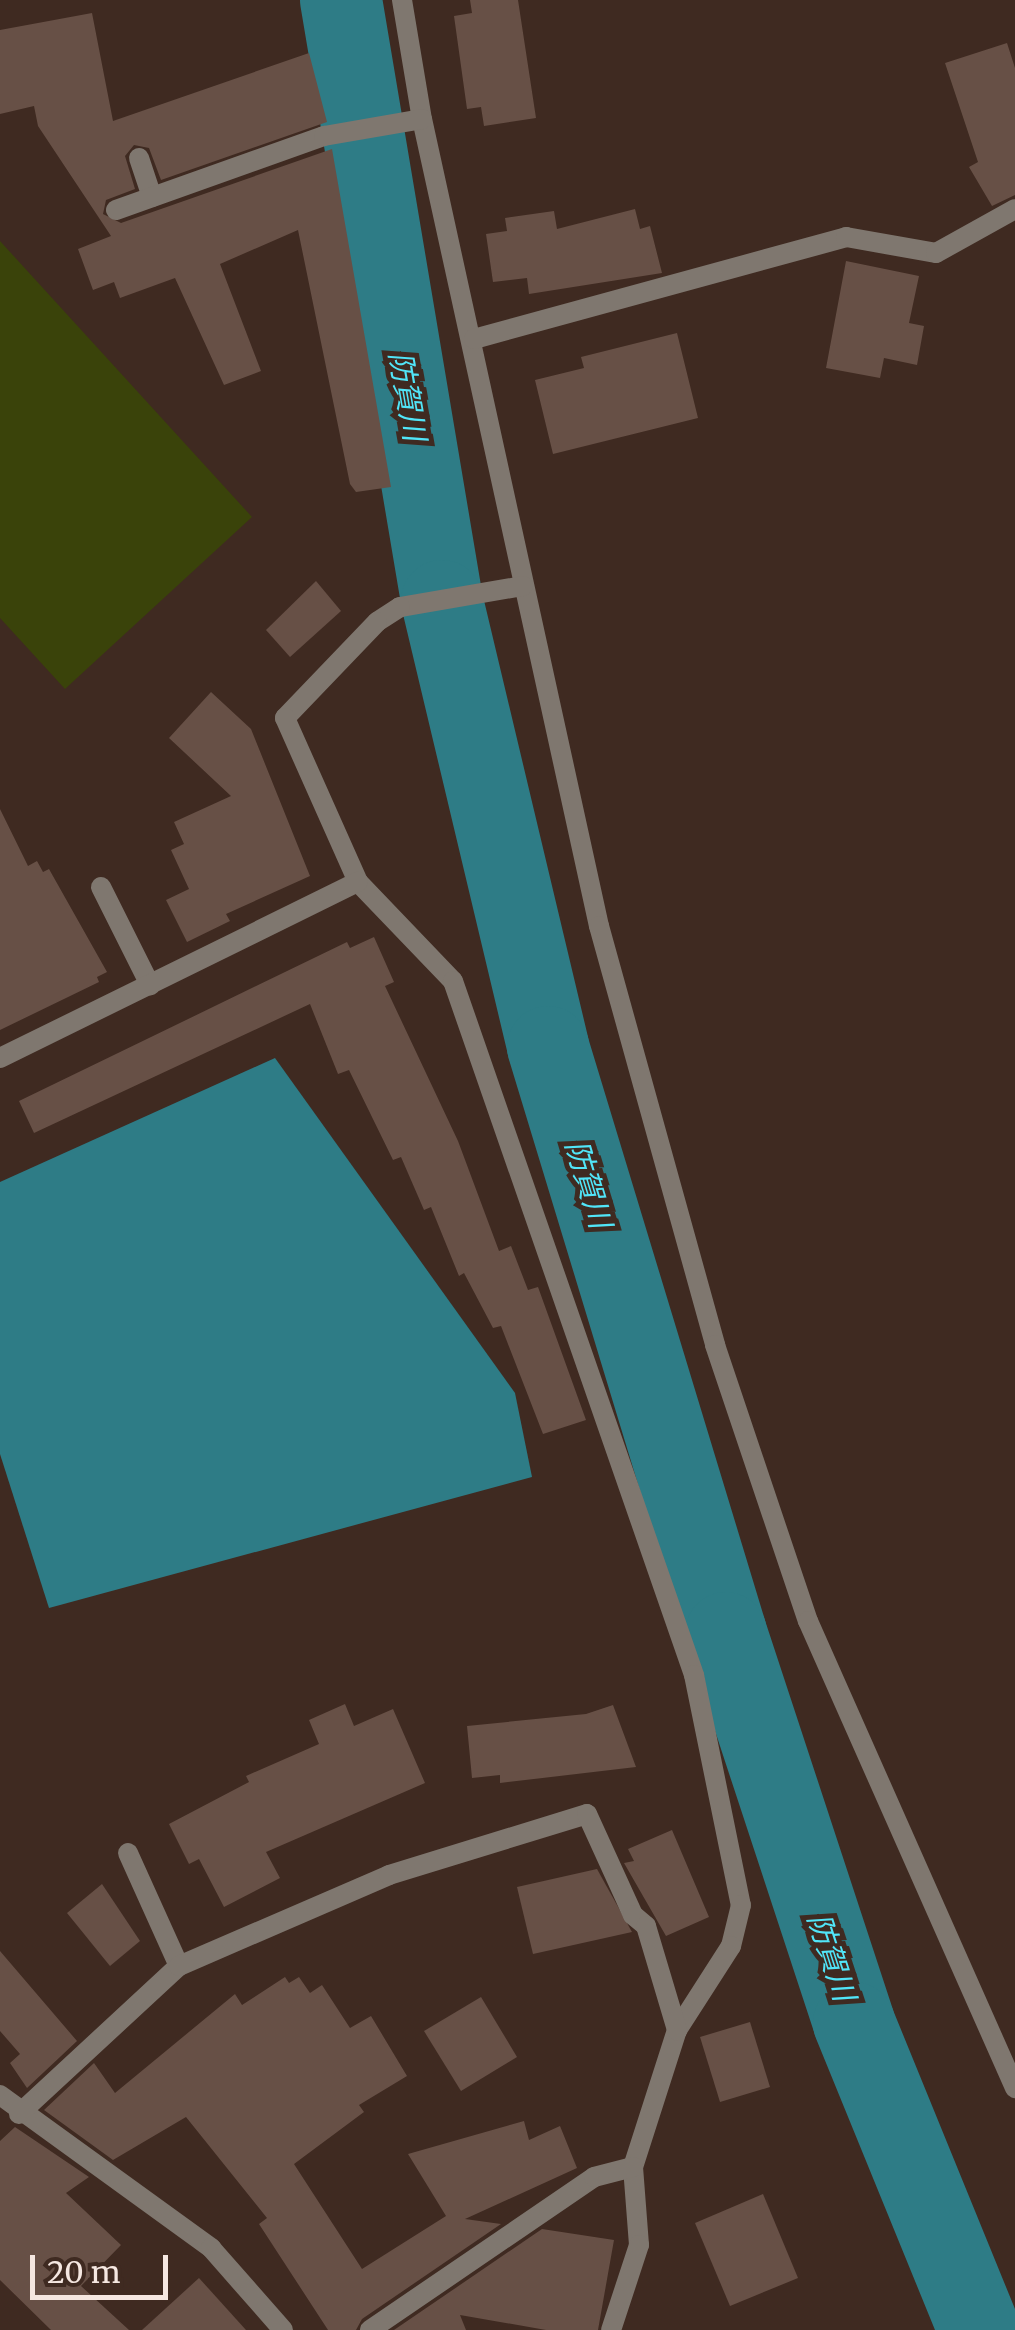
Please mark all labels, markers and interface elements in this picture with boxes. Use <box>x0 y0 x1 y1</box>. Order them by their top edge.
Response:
water label: 防賀川 <box>382 349 434 443</box>
water label: 防賀川 <box>559 1136 619 1232</box>
water label: 防賀川 <box>801 1909 863 2005</box>
scale bar <box>35 2235 172 2297</box>
text: 20 m <box>47 2253 120 2291</box>

